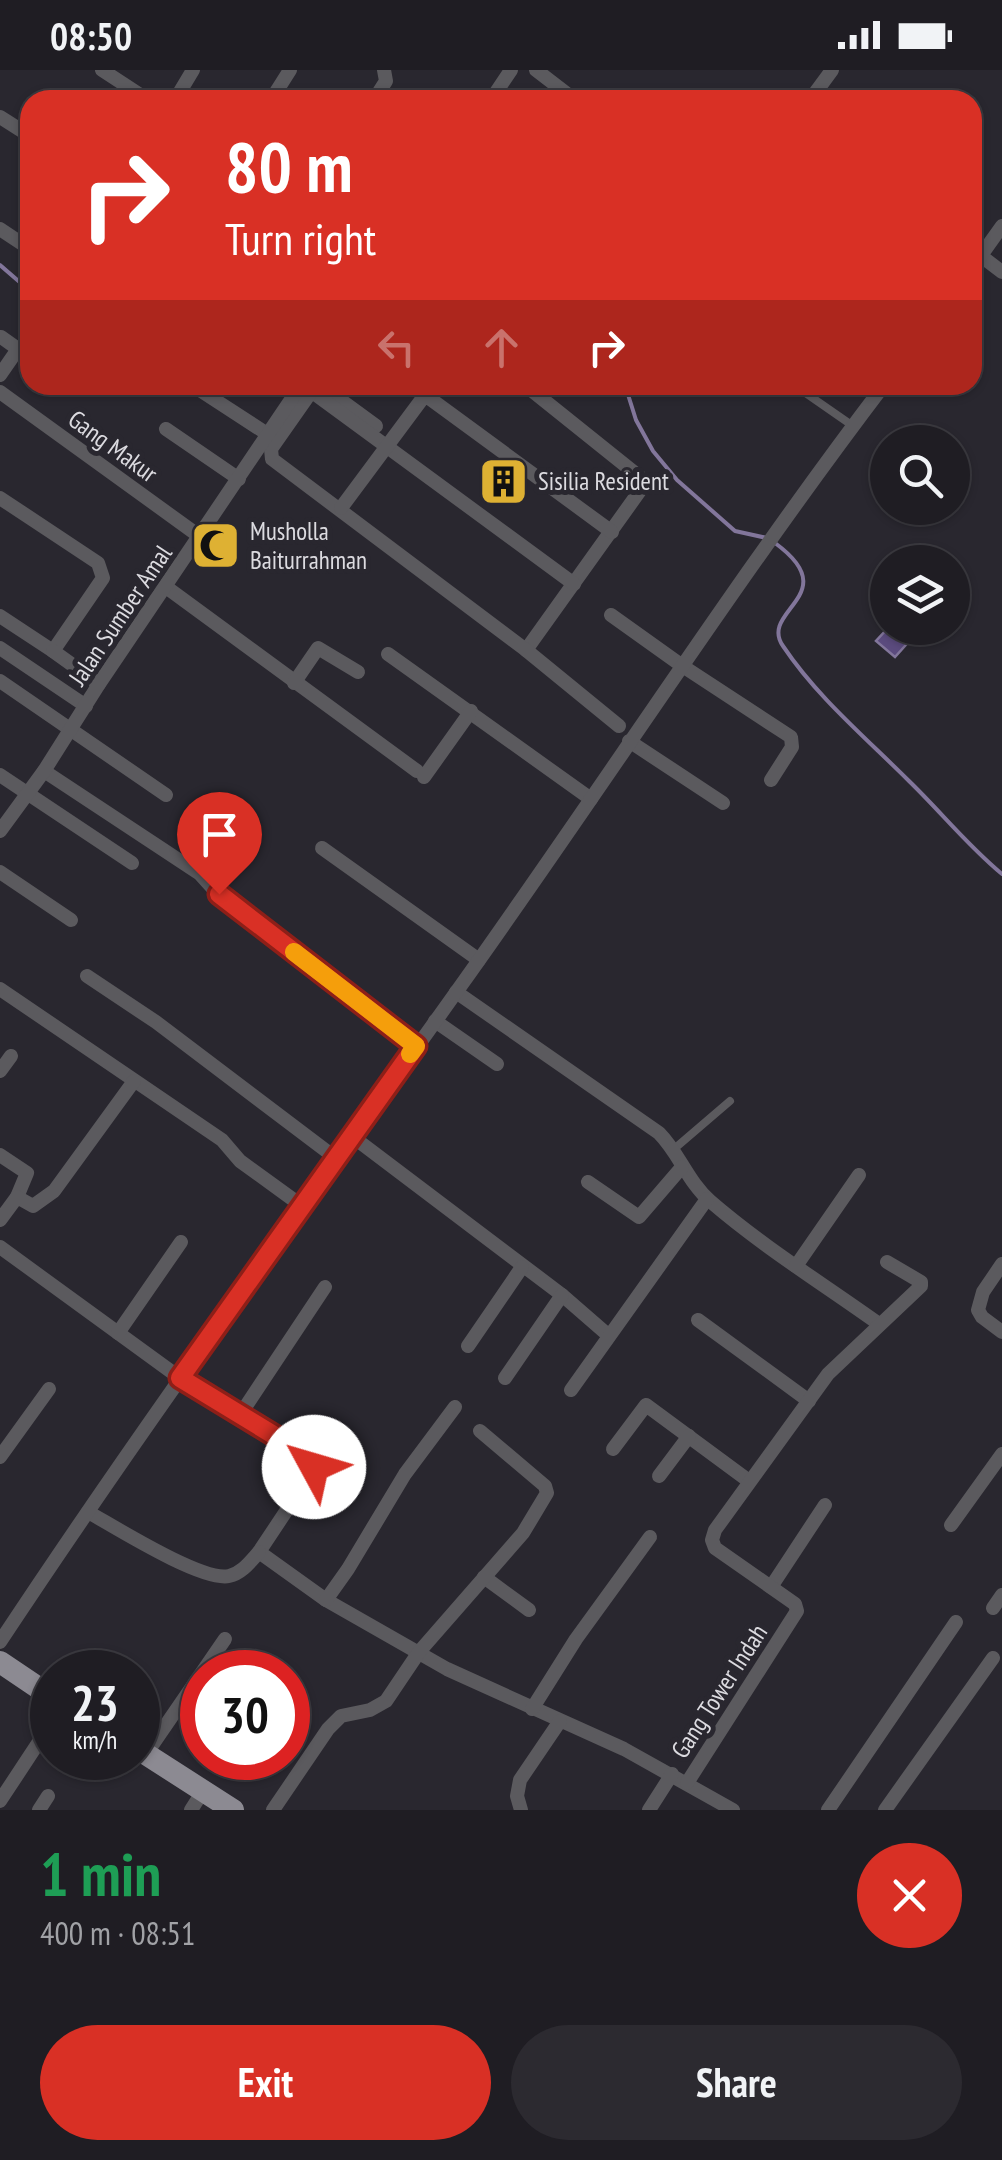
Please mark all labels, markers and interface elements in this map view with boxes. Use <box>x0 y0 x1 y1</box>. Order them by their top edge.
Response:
text: 08:50 <box>50 11 132 60</box>
text: 80 m <box>225 121 353 211</box>
icon: right <box>60 130 190 260</box>
text: Turn right <box>225 209 376 267</box>
icon: left <box>369 320 424 375</box>
icon: ahead <box>474 320 529 375</box>
icon: right <box>579 320 634 375</box>
street label: Gang Makur <box>62 403 164 489</box>
map controls <box>870 425 970 645</box>
button: search <box>870 425 970 525</box>
building icon: Sisilia Resident <box>477 455 529 507</box>
place label: Sisilia Resident <box>538 465 669 497</box>
place label: Musholla Baiturrahman <box>250 515 367 576</box>
mosque icon: Musholla Baiturrahman <box>189 519 241 571</box>
street label: Jalan Sumber Amal <box>61 539 179 692</box>
button: layers <box>870 545 970 645</box>
pin <box>177 792 262 895</box>
icon: arrive <box>192 807 247 862</box>
position arrow <box>262 1415 366 1519</box>
street label: Gang Tower Indah <box>664 1618 774 1764</box>
speed limit sign: 30 <box>180 1650 310 1780</box>
text: 23 <box>71 1670 119 1735</box>
text: km/h <box>73 1724 117 1756</box>
text: 1 min <box>40 1835 161 1913</box>
button: close <box>857 1843 962 1948</box>
text: 400 m · 08:51 <box>40 1912 195 1954</box>
button: Exit <box>40 2025 491 2140</box>
button: Share <box>511 2025 962 2140</box>

